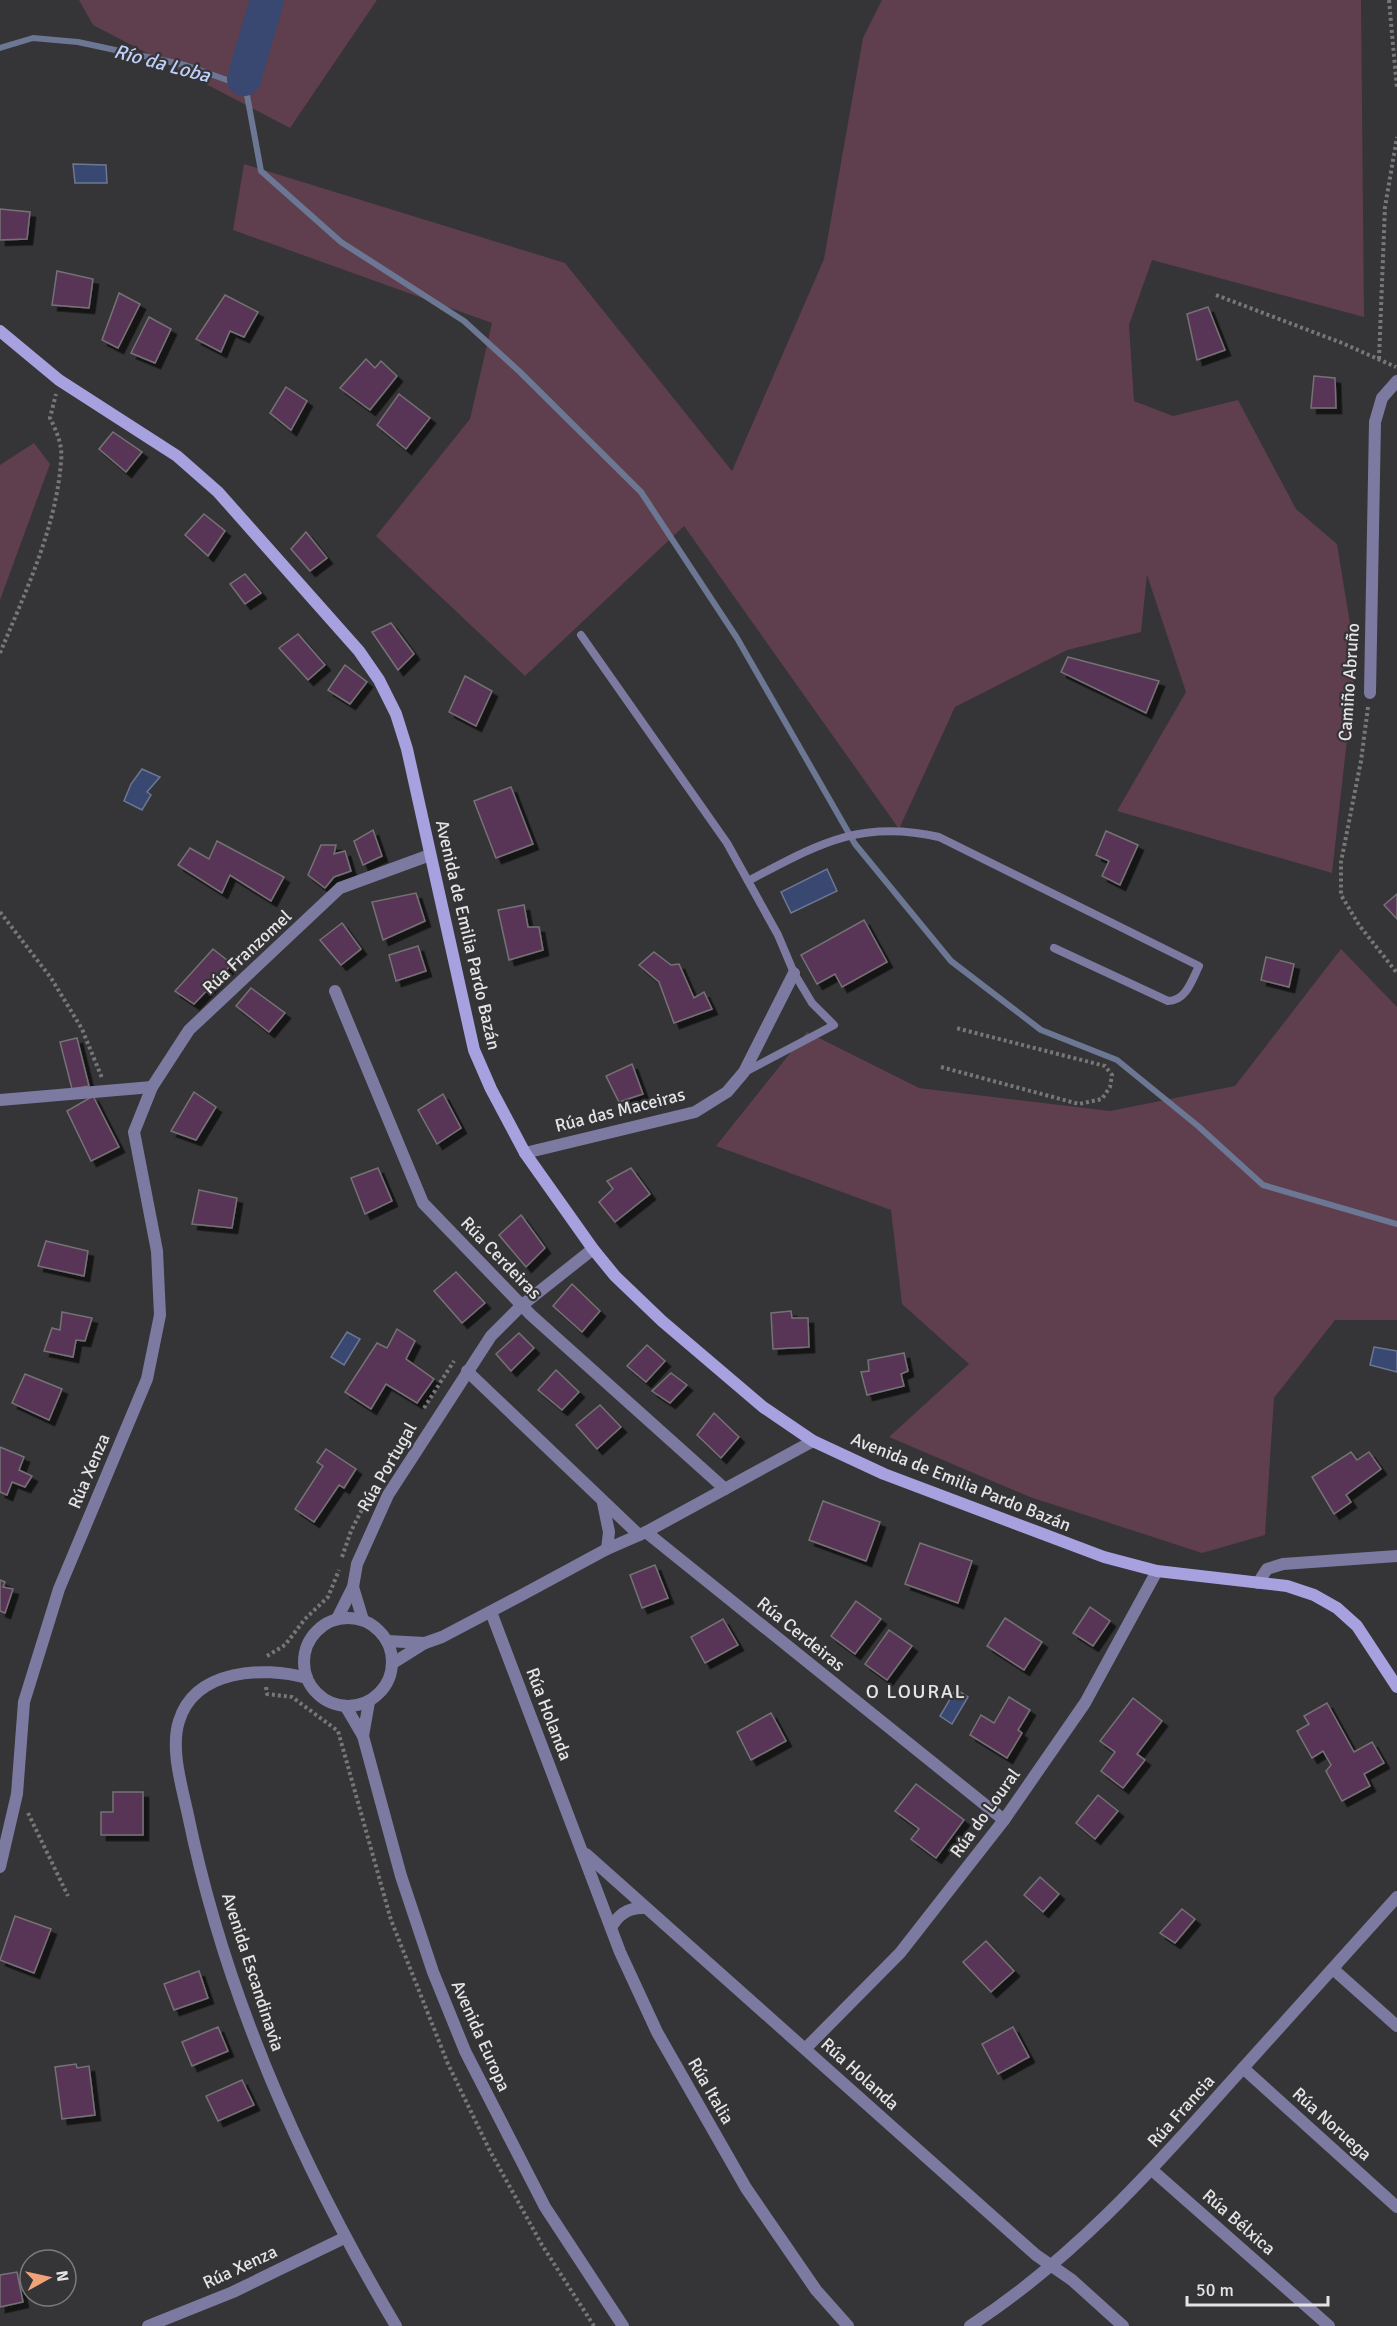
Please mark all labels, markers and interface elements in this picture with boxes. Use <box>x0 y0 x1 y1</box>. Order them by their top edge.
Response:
water label: Río da Loba <box>111 39 213 89</box>
street label: Camiño Abruño <box>1334 622 1364 742</box>
street label: Avenida de Emilia Pardo Bazán <box>431 818 505 1052</box>
street label: Rúa Franzomel <box>198 905 296 999</box>
street label: Rúa das Maceiras <box>553 1083 687 1137</box>
street label: Rúa Cerdeiras <box>456 1212 546 1304</box>
street label: Rúa Portugal <box>353 1418 421 1516</box>
street label: Avenida de Emilia Pardo Bazán <box>848 1428 1074 1536</box>
street label: Rúa Xenza <box>63 1430 115 1512</box>
street label: Rúa Cerdeiras <box>753 1592 849 1676</box>
street label: Rúa Holanda <box>521 1664 577 1764</box>
district label: O LOURAL <box>866 1679 966 1704</box>
street label: Rúa do Loural <box>945 1764 1025 1862</box>
street label: Avenida Escandinavia <box>217 1890 289 2054</box>
street label: Avenida Europa <box>447 1977 515 2095</box>
street label: Rúa Holanda <box>816 2033 904 2115</box>
street label: Rúa Italia <box>683 2054 739 2128</box>
street label: Rúa Francia <box>1143 2070 1219 2152</box>
street label: Rúa Noruega <box>1288 2083 1376 2165</box>
street label: Rúa Bélxica <box>1198 2184 1280 2260</box>
street label: Rúa Xenza <box>199 2240 281 2294</box>
north arrow <box>18 2248 78 2308</box>
text: N <box>51 2269 73 2283</box>
scale bar <box>1187 2269 1328 2307</box>
text: 50 m <box>1196 2279 1234 2301</box>

